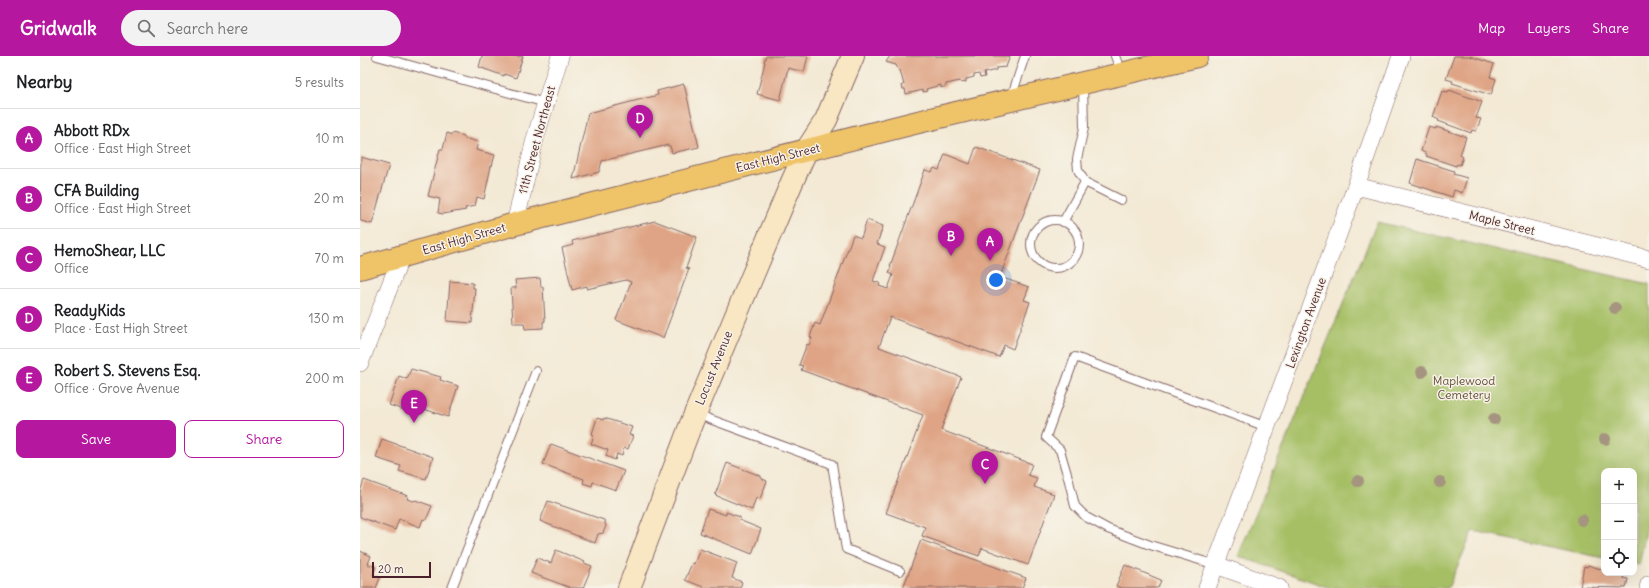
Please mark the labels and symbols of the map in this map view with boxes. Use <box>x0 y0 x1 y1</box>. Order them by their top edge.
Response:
street label: 11th Street Northeast <box>515 84 558 196</box>
pin: D <box>627 105 653 138</box>
street label: East High Street <box>734 140 821 175</box>
street label: Maple Street <box>1468 207 1537 238</box>
street label: East High Street <box>421 219 507 258</box>
pin: B <box>938 223 964 256</box>
pin: A <box>977 228 1003 261</box>
your location <box>986 270 1006 290</box>
street label: Lexington Avenue <box>1282 275 1329 370</box>
street label: Locust Avenue <box>692 328 735 407</box>
park label: Maplewood Cemetery <box>1433 373 1495 402</box>
pin: E <box>401 390 427 423</box>
pin: C <box>972 451 998 484</box>
scale bar <box>372 560 431 579</box>

